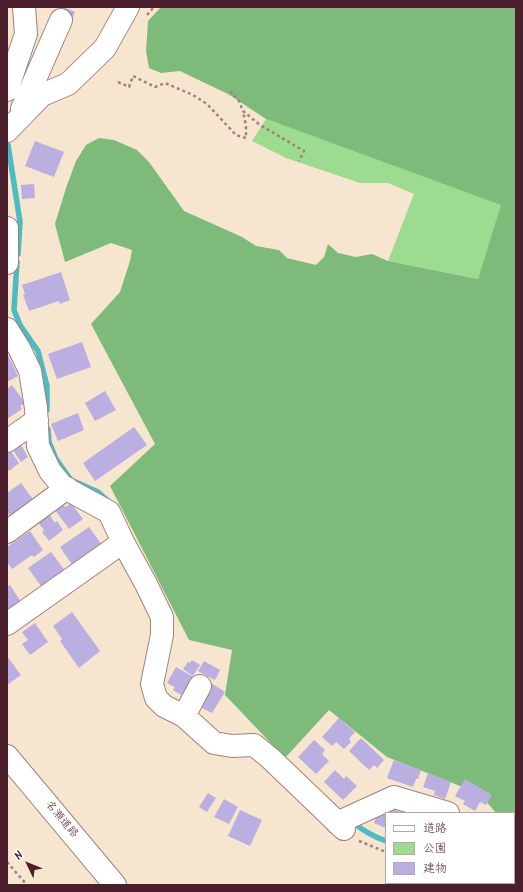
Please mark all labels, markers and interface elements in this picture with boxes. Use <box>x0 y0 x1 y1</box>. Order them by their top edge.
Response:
street label: 名瀬道路 <box>42 799 80 841</box>
legend <box>385 812 515 884</box>
text: 道路 <box>423 819 447 838</box>
text: 公園 <box>423 839 447 858</box>
north arrow <box>8 844 48 884</box>
text: N <box>10 847 28 865</box>
text: 建物 <box>423 859 447 878</box>

